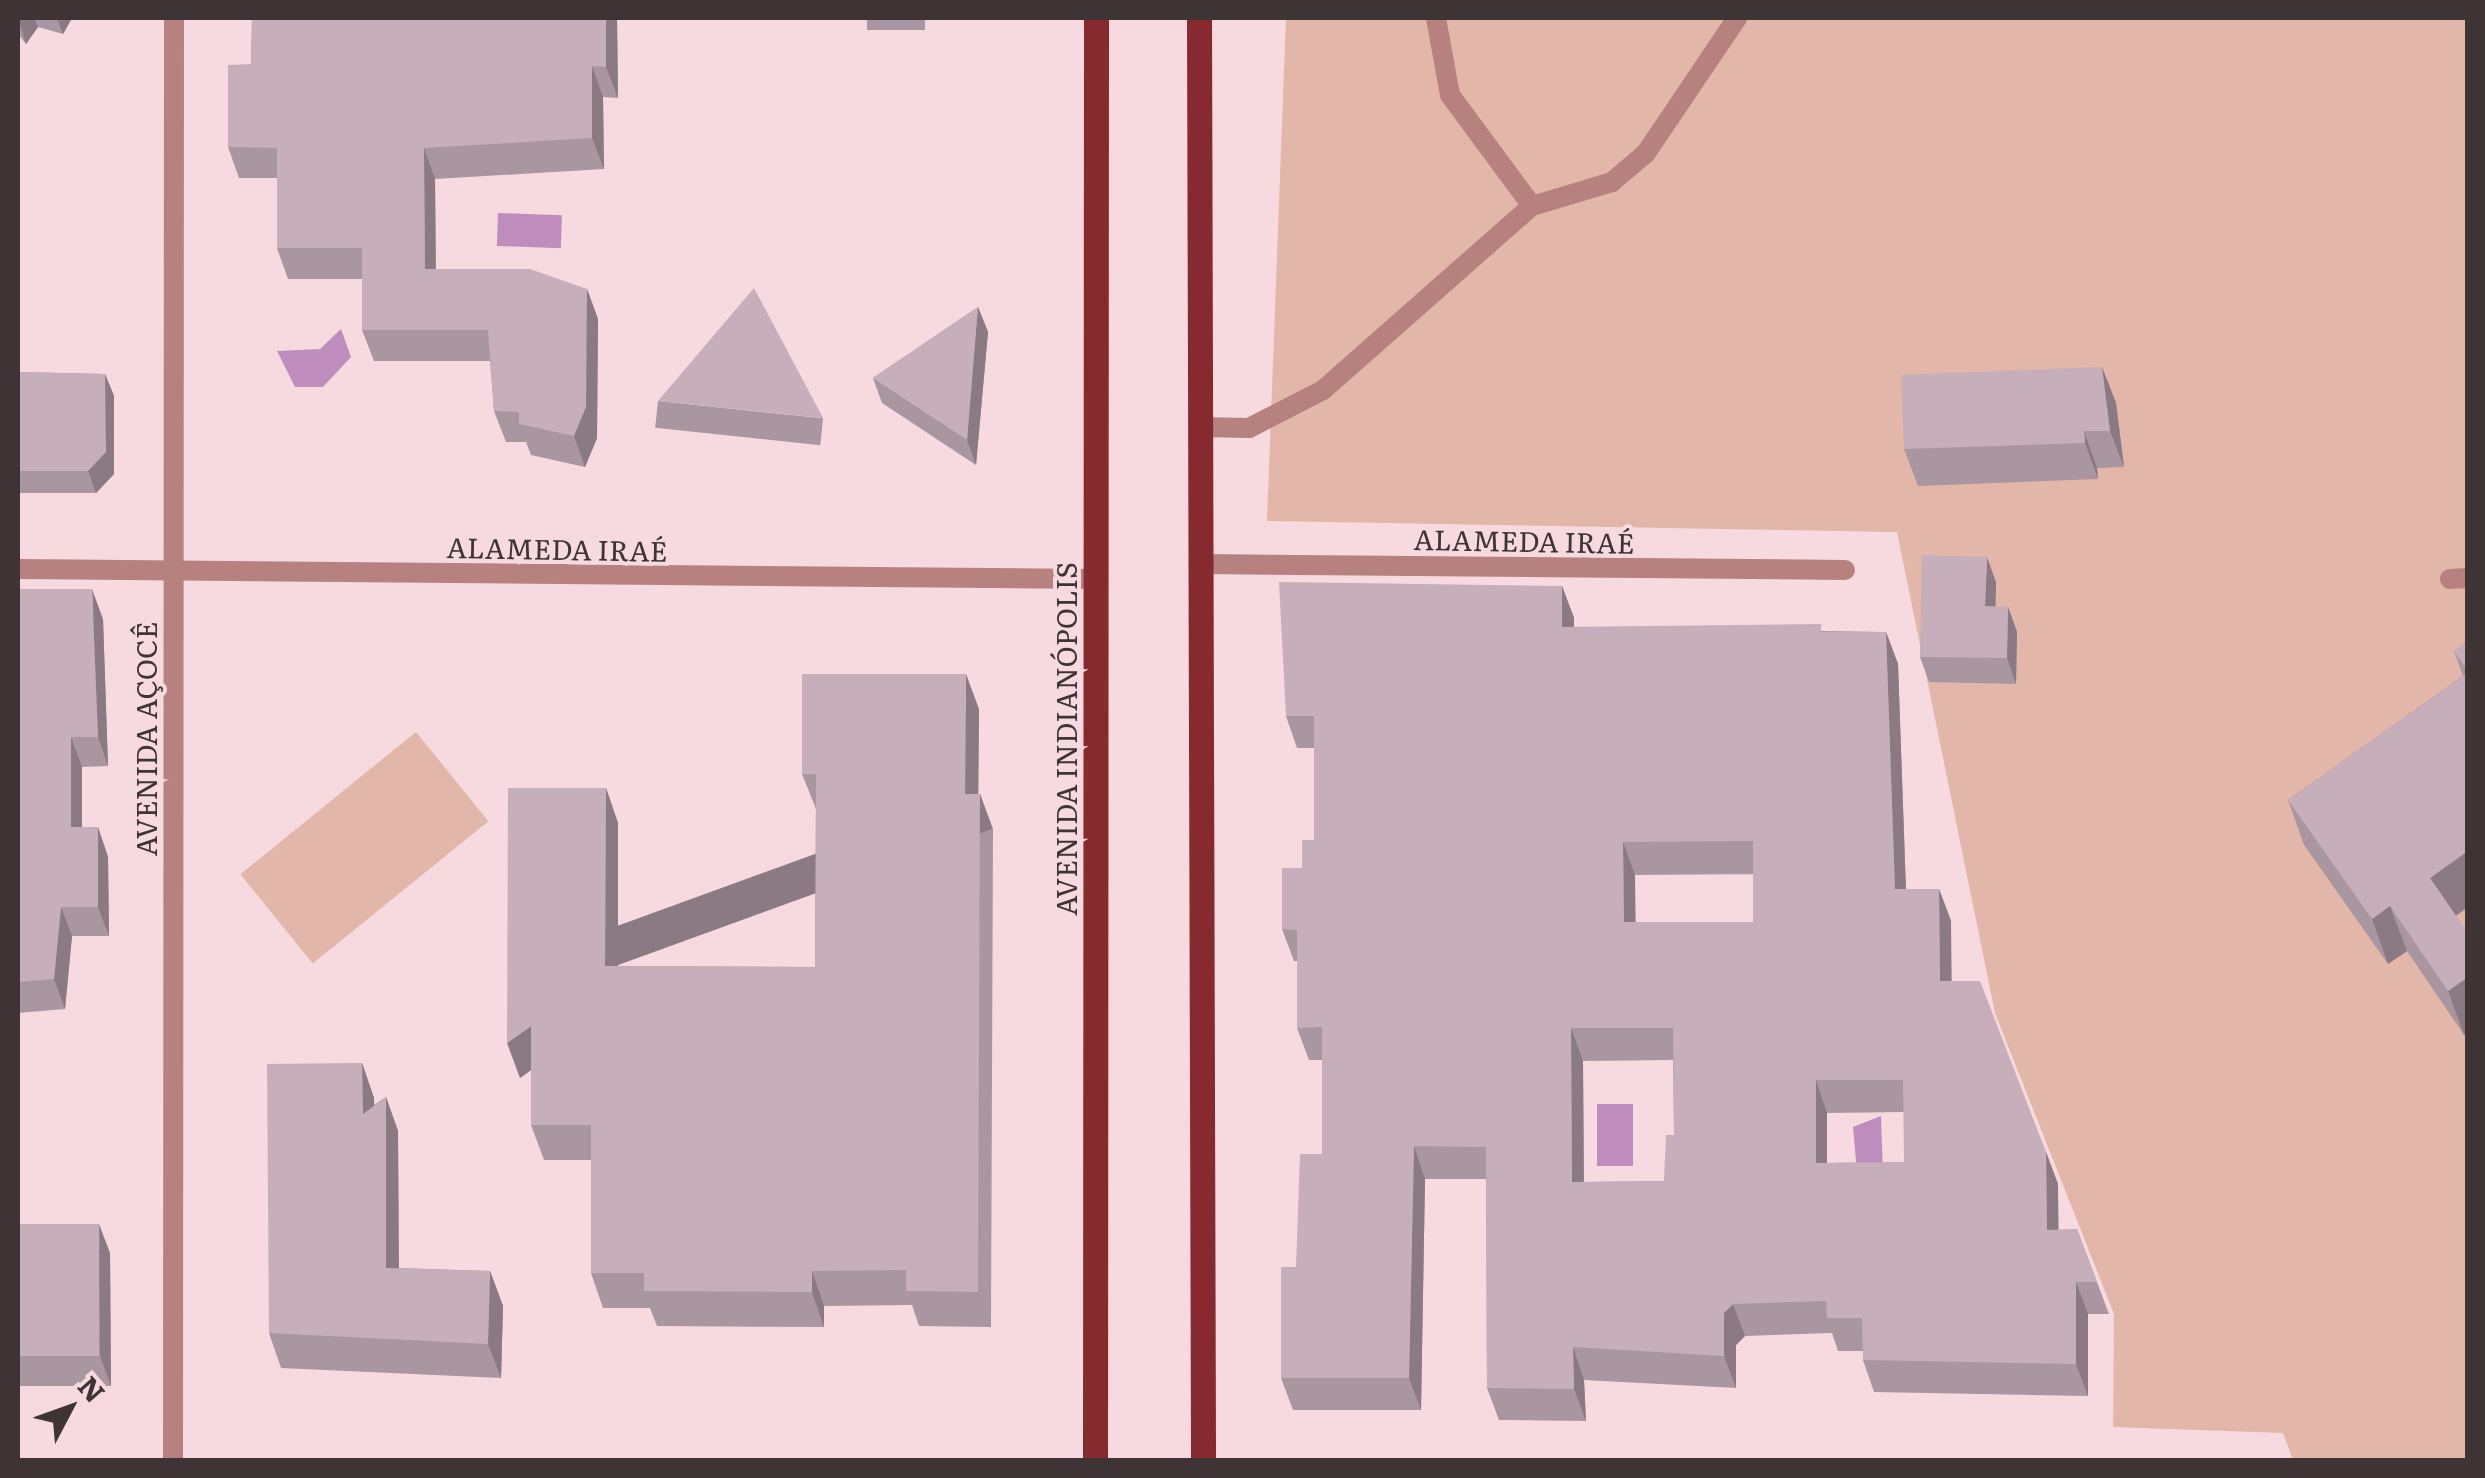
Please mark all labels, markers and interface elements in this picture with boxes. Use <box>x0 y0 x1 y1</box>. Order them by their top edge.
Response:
street label: ALAMEDA IRAÉ <box>1413 521 1635 559</box>
street label: ALAMEDA IRAÉ <box>446 529 668 567</box>
street label: AVENIDA INDIANÓPOLIS <box>1048 562 1082 916</box>
street label: AVENIDA AÇOCÊ <box>128 621 162 857</box>
north arrow <box>20 1358 120 1458</box>
text: N <box>69 1366 116 1411</box>

